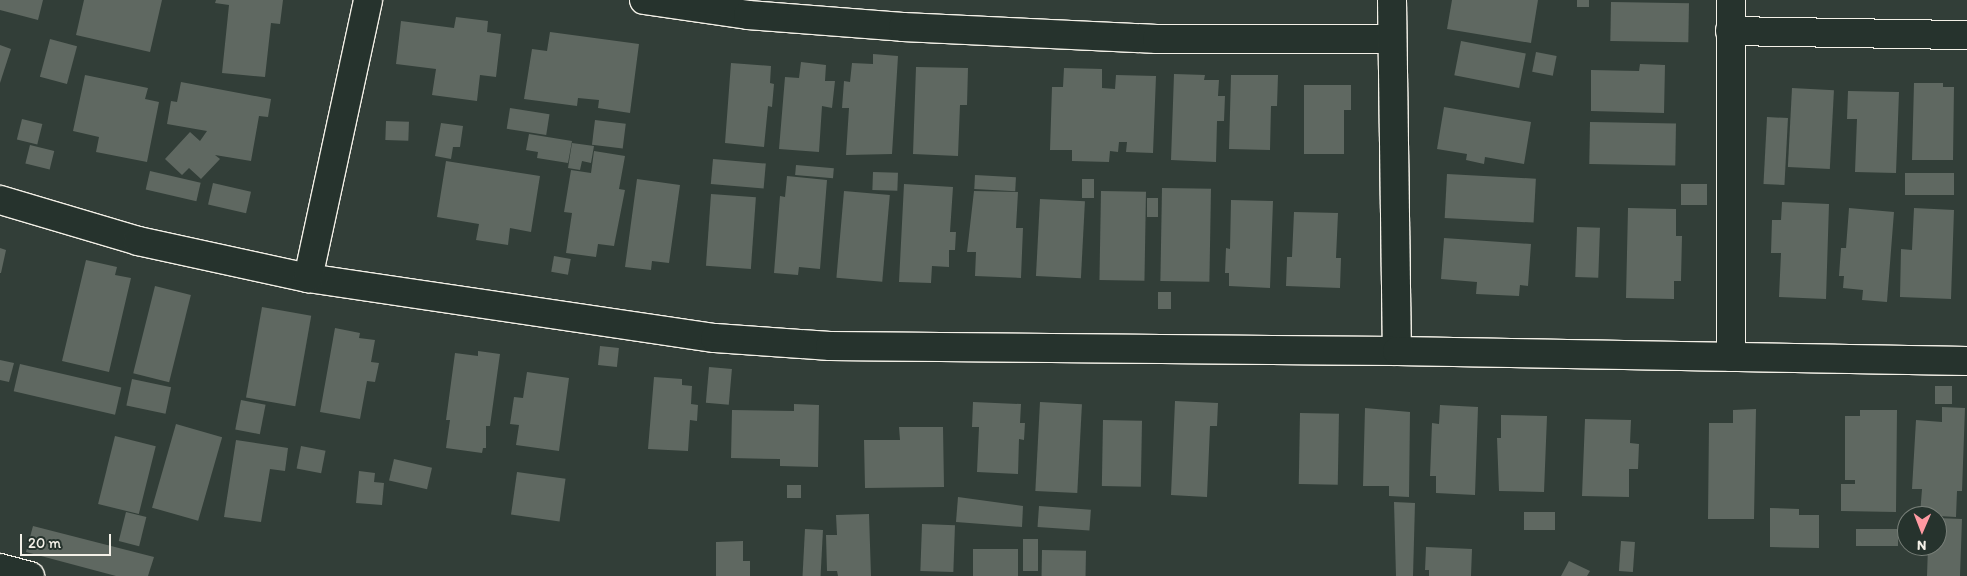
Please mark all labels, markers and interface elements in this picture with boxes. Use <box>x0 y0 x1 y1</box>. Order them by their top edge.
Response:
north arrow <box>1897 506 1947 556</box>
scale bar <box>22 524 114 556</box>
text: 20 m <box>28 534 61 552</box>
text: N <box>1917 537 1927 554</box>

